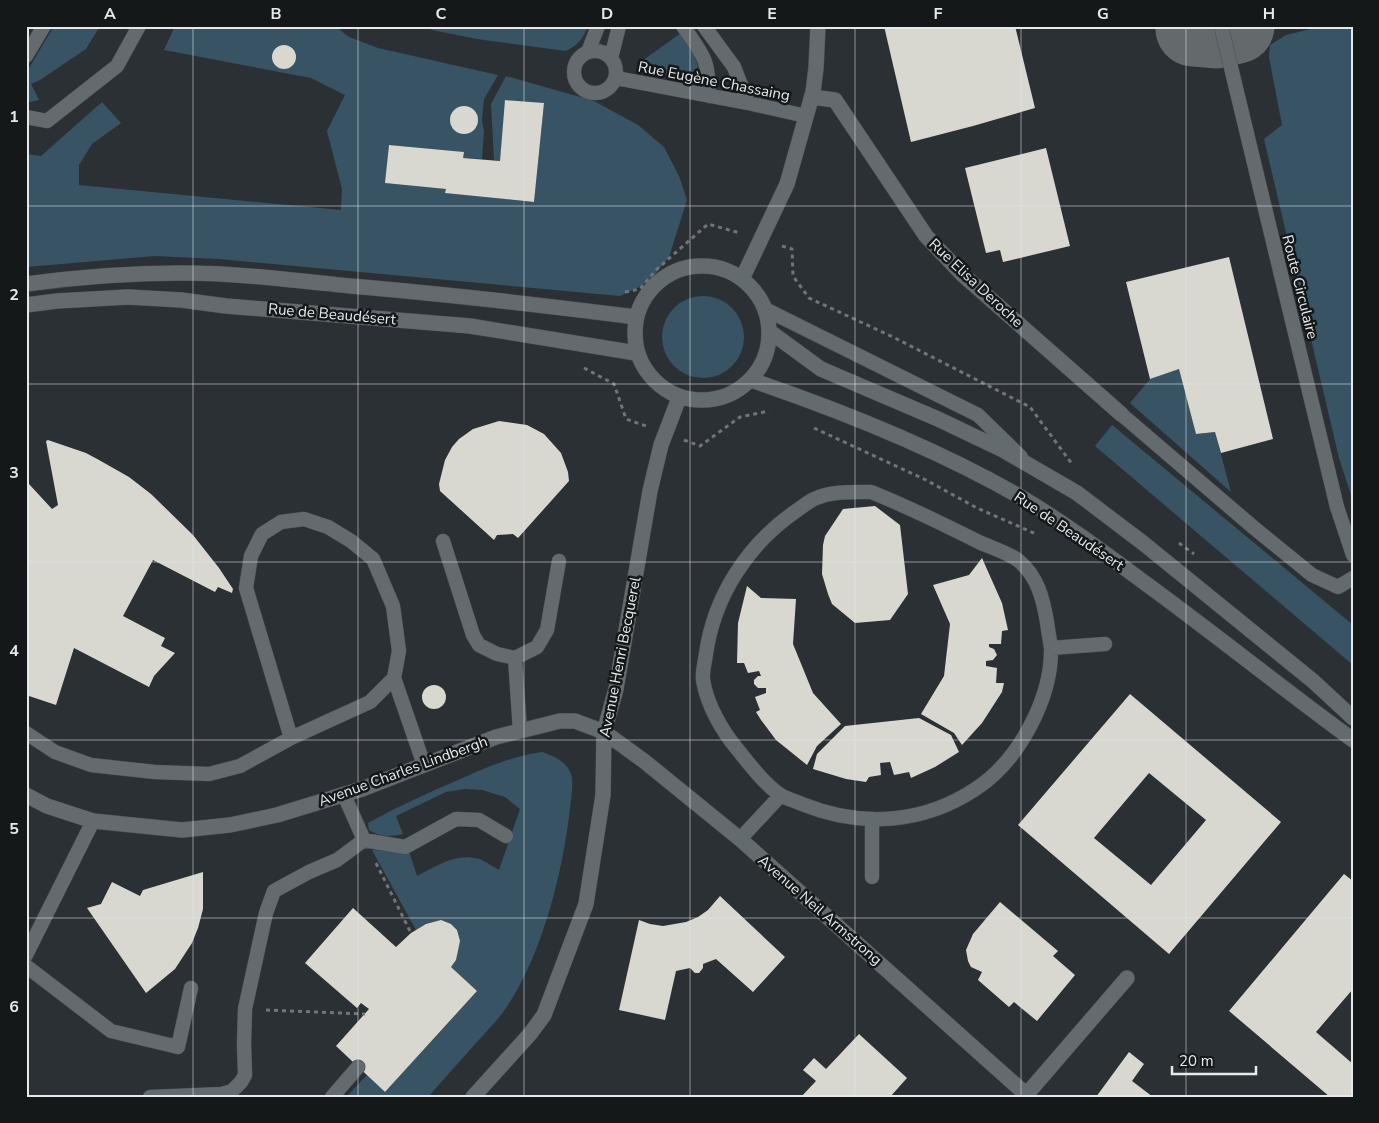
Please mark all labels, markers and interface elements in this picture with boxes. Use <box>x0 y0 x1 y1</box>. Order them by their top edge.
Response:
text: A <box>104 3 116 25</box>
text: B <box>270 3 282 25</box>
text: C <box>436 3 447 25</box>
text: D <box>601 3 613 25</box>
text: E <box>767 3 777 25</box>
text: F <box>934 3 943 25</box>
text: G <box>1097 3 1109 25</box>
text: H <box>1263 3 1275 25</box>
street label: Rue Eugène Chassaing <box>636 56 792 106</box>
text: 1 <box>9 106 19 128</box>
street label: Route Circulaire <box>1277 233 1323 341</box>
street label: Rue Elisa Deroche <box>925 234 1027 332</box>
text: 2 <box>9 284 19 306</box>
street label: Rue de Beaudésert <box>267 298 398 330</box>
text: 3 <box>9 462 19 484</box>
street label: Rue de Beaudésert <box>1010 487 1128 576</box>
street label: Avenue Henri Becquerel <box>595 574 645 739</box>
text: 4 <box>9 640 19 662</box>
street label: Avenue Charles Lindbergh <box>316 731 490 811</box>
text: 5 <box>9 818 19 840</box>
street label: Avenue Neil Armstrong <box>754 851 886 969</box>
text: 6 <box>9 996 19 1018</box>
scale bar <box>1172 1043 1255 1075</box>
text: 20 m <box>1179 1051 1214 1071</box>

